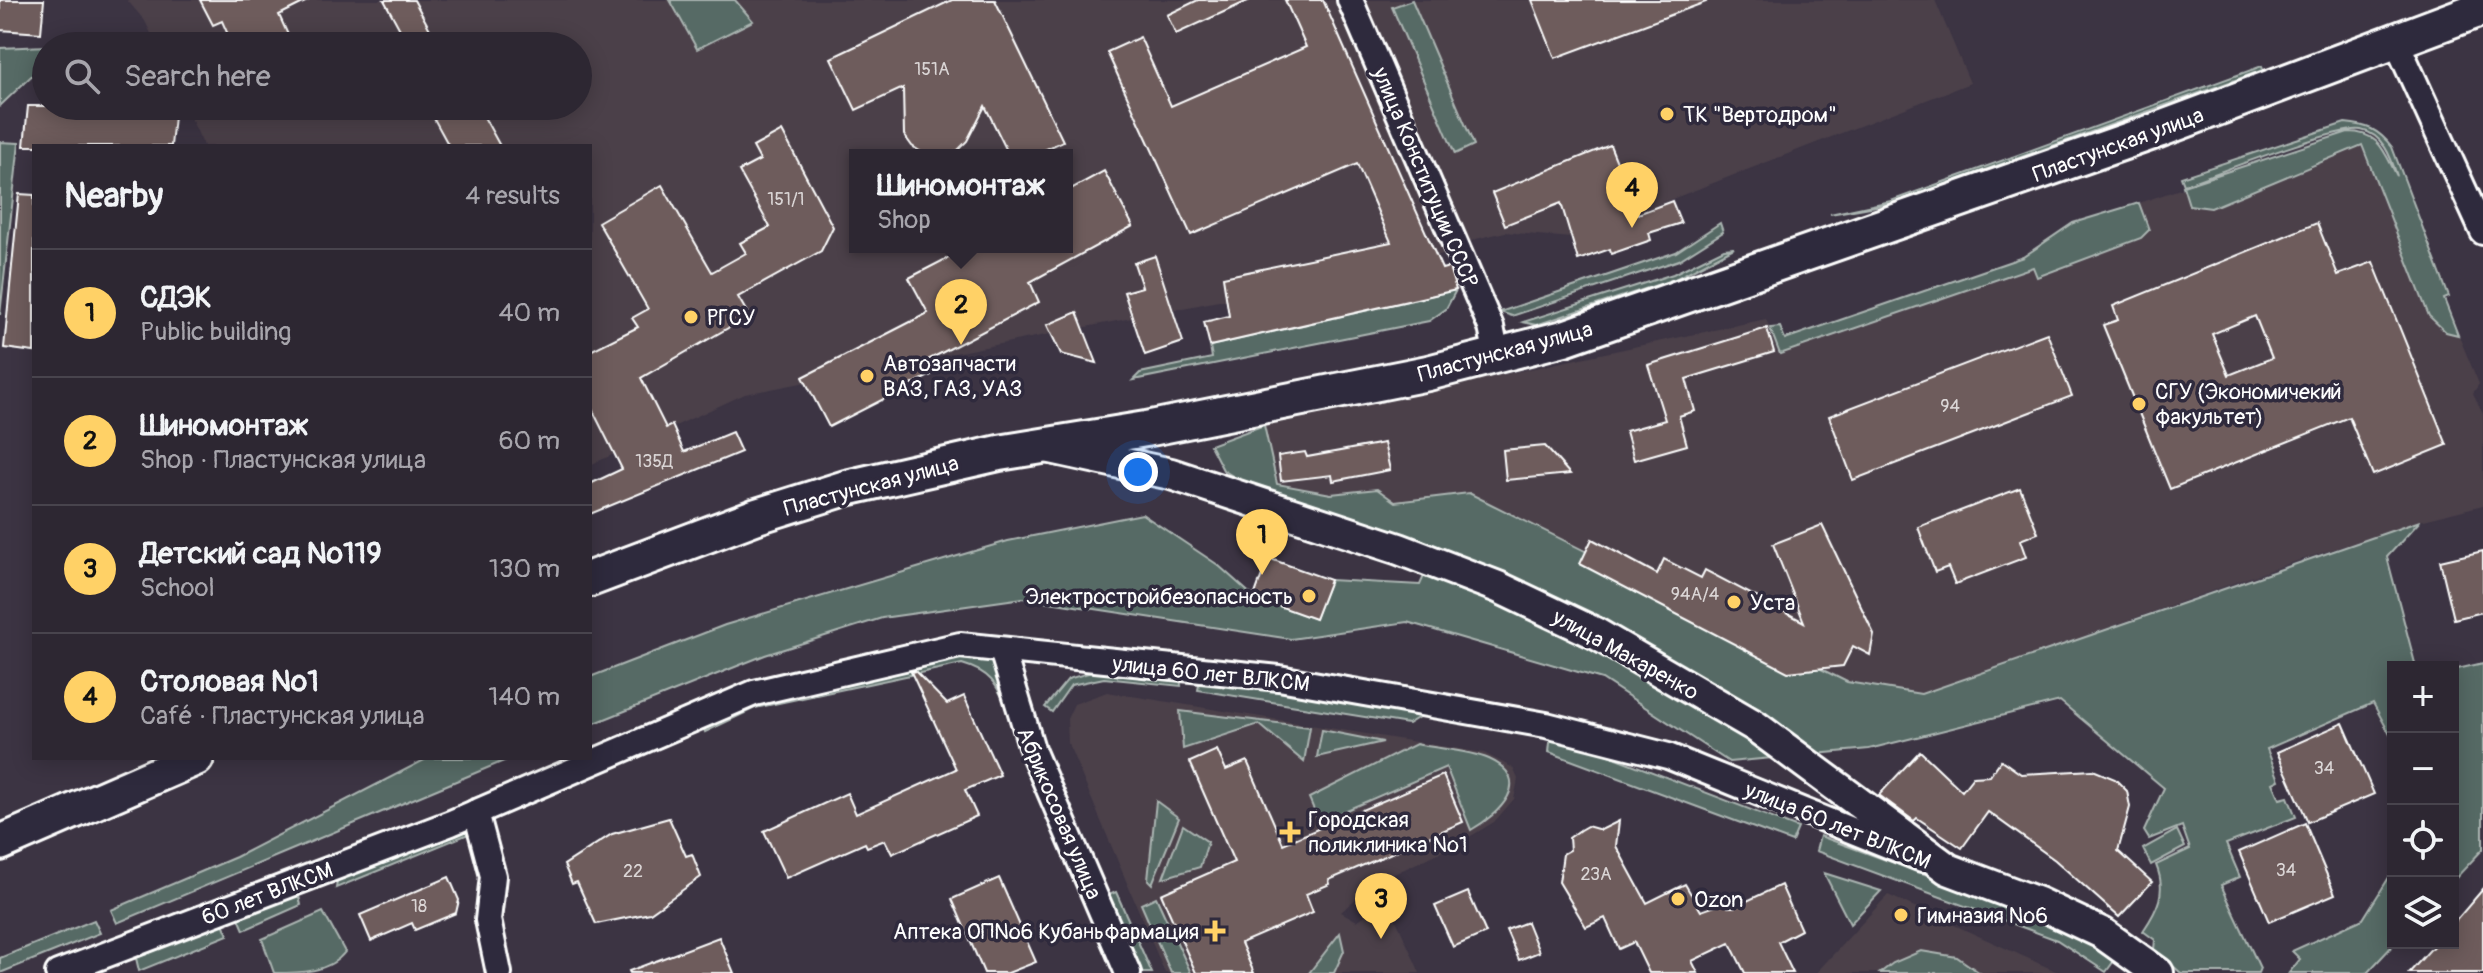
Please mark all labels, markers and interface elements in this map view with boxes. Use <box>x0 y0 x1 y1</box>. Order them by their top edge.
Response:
search box <box>32 32 592 120</box>
icon: search <box>60 54 104 98</box>
text: Search here <box>124 58 271 95</box>
house number: 151А <box>914 58 950 81</box>
street label: улица Конституции СССР <box>1366 62 1484 292</box>
place label: ТК "Вертодром" <box>1683 101 1837 129</box>
street label: Пластунская улица <box>2029 101 2208 189</box>
marker: ТК "Вертодром" <box>1658 105 1676 123</box>
popup <box>849 149 1073 253</box>
pin: 4 <box>1606 162 1658 228</box>
text: Шиномонтаж <box>877 167 1045 204</box>
text: Nearby <box>64 175 163 218</box>
text: 4 results <box>465 180 560 212</box>
house number: 151/1 <box>767 188 805 211</box>
text: Shop <box>877 204 931 236</box>
text: СДЭК <box>140 279 212 316</box>
pin: 2 <box>935 279 987 345</box>
text: 1 <box>85 297 95 329</box>
text: 40 m <box>498 297 560 329</box>
place label: РГСУ <box>707 304 755 332</box>
marker: РГСУ <box>682 308 700 326</box>
street label: Пластунская улица <box>1415 315 1596 389</box>
text: Public building <box>140 316 291 348</box>
place label: Автозапчасти ВАЗ, ГАЗ, УАЗ <box>883 350 1022 403</box>
marker: Автозапчасти ВАЗ, ГАЗ, УАЗ <box>858 367 876 385</box>
place label: СГУ (Экономичекий факультет) <box>2155 378 2342 431</box>
house number: 94 <box>1940 395 1960 418</box>
marker: СГУ (Экономичекий факультет) <box>2130 395 2148 413</box>
text: Шиномонтаж <box>140 407 308 444</box>
text: 2 <box>83 425 97 457</box>
text: 60 m <box>498 425 560 457</box>
text: Shop · Пластунская улица <box>140 444 426 476</box>
street label: Пластунская улица <box>781 449 962 523</box>
house number: 135Д <box>635 450 673 473</box>
your location <box>1118 452 1158 492</box>
pin: 1 <box>1236 509 1288 575</box>
text: Детский сад №119 <box>140 535 382 572</box>
text: 3 <box>83 553 97 585</box>
text: 130 m <box>489 553 560 585</box>
text: School <box>140 572 215 604</box>
place label: Электростройбезопасность <box>1025 583 1293 611</box>
house number: 94А/4 <box>1671 583 1720 606</box>
marker: Электростройбезопасность <box>1300 587 1318 605</box>
place label: Уста <box>1750 589 1795 617</box>
marker: Уста <box>1725 593 1743 611</box>
street label: улица Макаренко <box>1547 603 1704 707</box>
street label: улица 60 лет ВЛКСМ <box>1110 650 1311 698</box>
map controls <box>2387 661 2459 949</box>
button: + <box>2387 661 2459 733</box>
text: Столовая №1 <box>140 663 319 700</box>
text: 4 <box>82 681 98 713</box>
text: 140 m <box>488 681 560 713</box>
text: Café · Пластунская улица <box>140 700 425 732</box>
street label: Абрикосовая улица <box>1010 723 1108 904</box>
button: − <box>2387 733 2459 805</box>
house number: 34 <box>2314 757 2335 780</box>
street label: улица 60 лет ВЛКСМ <box>1740 775 1935 876</box>
button: locate <box>2387 805 2459 877</box>
place label: Городская поликлиника №1 <box>1308 806 1468 859</box>
marker: Городская поликлиника №1 <box>1279 821 1301 843</box>
street label: 60 лет ВЛКСМ <box>198 856 337 932</box>
house number: 34 <box>2276 859 2297 882</box>
house number: 22 <box>623 860 643 883</box>
house number: 23А <box>1580 863 1612 886</box>
pin: 3 <box>1355 873 1407 939</box>
button: layers <box>2387 877 2459 949</box>
place label: Ozon <box>1694 886 1743 914</box>
marker: Ozon <box>1669 890 1687 908</box>
house number: 18 <box>411 895 427 918</box>
place label: Гимназия №6 <box>1917 902 2048 930</box>
marker: Гимназия №6 <box>1892 906 1910 924</box>
place label: Аптека ОП№6 Кубаньфармация <box>893 918 1199 946</box>
marker: Аптека ОП№6 Кубаньфармация <box>1206 922 1224 940</box>

